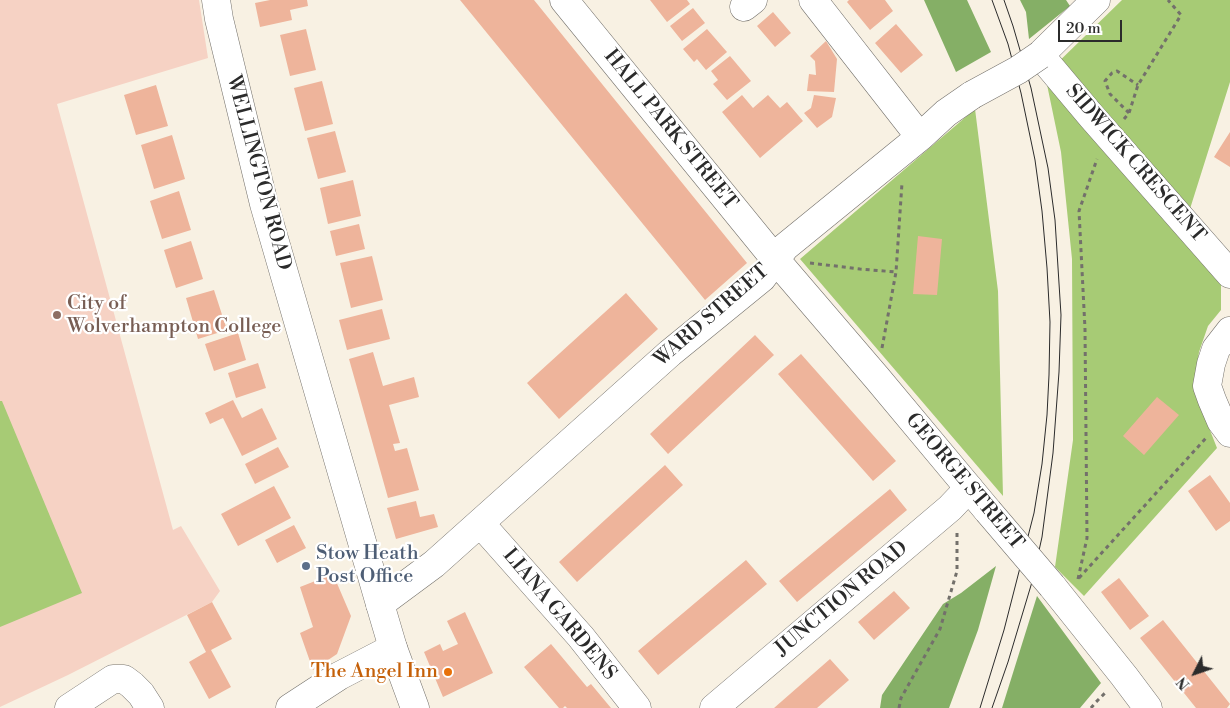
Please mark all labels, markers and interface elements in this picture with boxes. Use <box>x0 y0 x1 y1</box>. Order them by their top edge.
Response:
scale bar <box>1060 10 1124 42</box>
text: 20 m <box>1066 19 1101 38</box>
street label: HALL PARK STREET <box>598 45 742 215</box>
street label: WELLINGTON ROAD <box>220 73 296 273</box>
street label: SIDWICK CRESCENT <box>1060 80 1210 248</box>
street label: WARD STREET <box>650 260 774 372</box>
place label: City of Wolverhampton College <box>67 292 281 339</box>
marker: City of Wolverhampton College <box>51 309 63 321</box>
street label: GEORGE STREET <box>900 409 1028 555</box>
street label: JUNCTION ROAD <box>771 537 913 661</box>
place label: Stow Heath Post Office <box>316 542 419 589</box>
street label: LIANA GARDENS <box>497 544 621 686</box>
marker: Stow Heath Post Office <box>300 560 312 572</box>
north arrow <box>1170 648 1220 698</box>
place label: The Angel Inn <box>311 660 438 684</box>
marker: The Angel Inn <box>442 666 454 678</box>
text: N <box>1173 673 1194 693</box>

